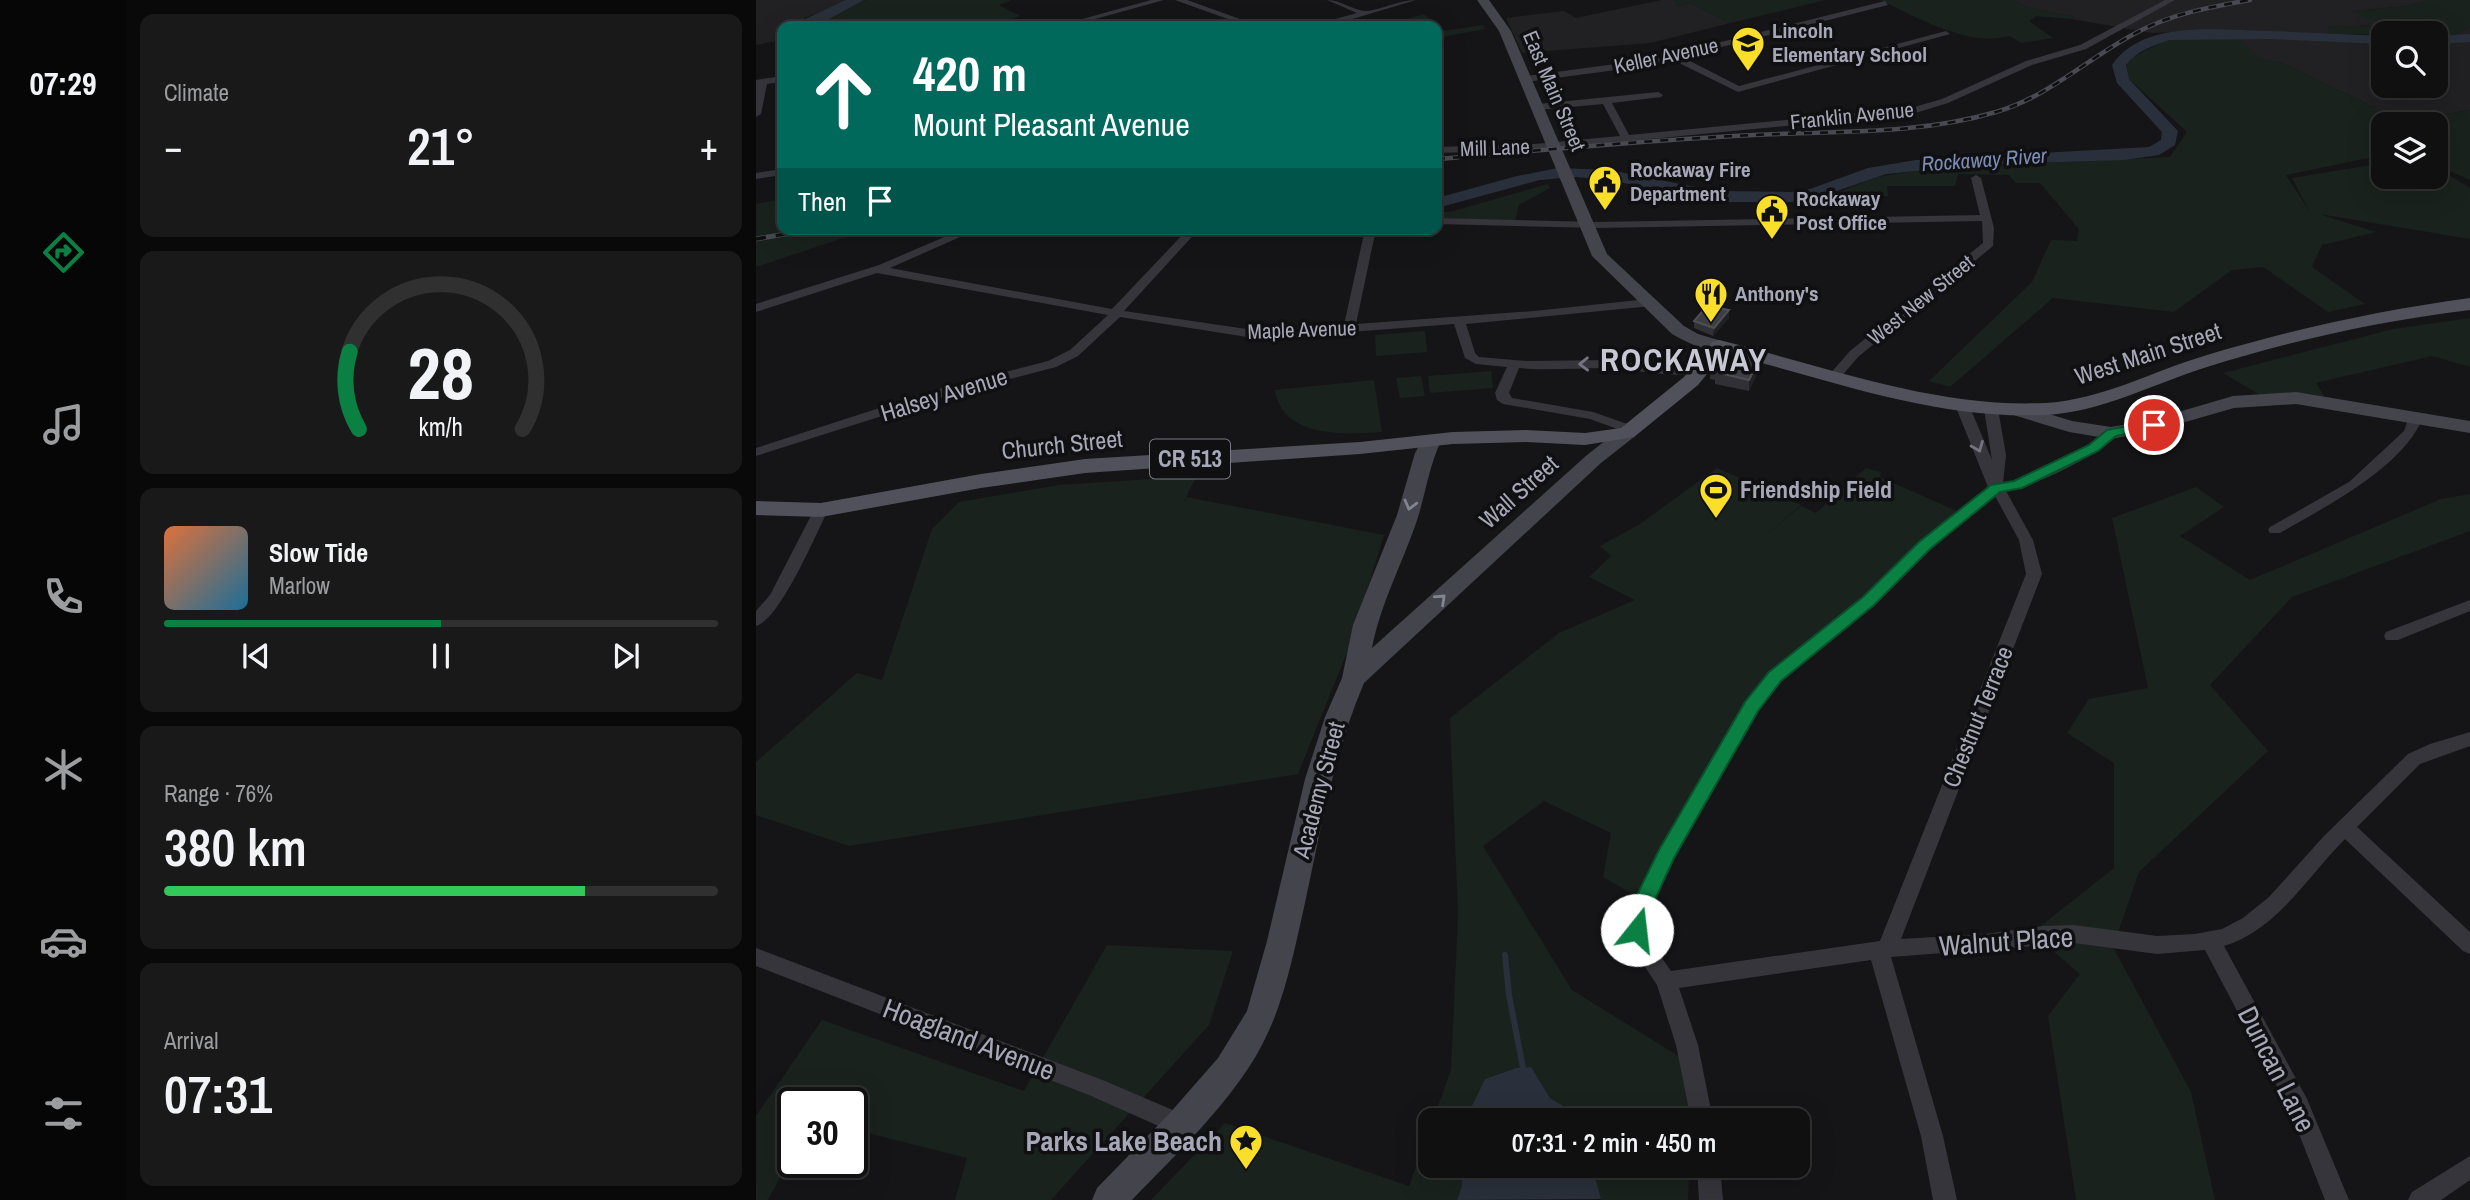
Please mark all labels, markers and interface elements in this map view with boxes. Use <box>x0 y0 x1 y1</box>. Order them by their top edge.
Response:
place label: Lincoln Elementary School <box>1772 16 1927 69</box>
map controls <box>2371 21 2448 189</box>
button: search <box>2371 21 2448 98</box>
school or university icon: Lincoln Elementary School <box>1729 24 1767 73</box>
street label: East Main Street <box>1516 26 1593 156</box>
street label: Keller Avenue <box>1611 30 1721 81</box>
text: 420 m <box>913 40 1027 106</box>
icon: ahead <box>798 49 889 140</box>
text: 07:29 <box>29 62 97 105</box>
text: Climate <box>164 77 229 108</box>
street label: Franklin Avenue <box>1789 95 1915 136</box>
text: Mount Pleasant Avenue <box>913 103 1190 146</box>
text: 21° <box>407 111 475 181</box>
button: layers <box>2371 112 2448 189</box>
text: − <box>164 121 182 172</box>
text: + <box>700 121 718 172</box>
street label: Mill Lane <box>1460 132 1530 163</box>
water label: Rockaway River <box>1920 141 2049 178</box>
place label: Rockaway Fire Department <box>1630 155 1751 208</box>
public building icon: Rockaway Fire Department <box>1586 163 1624 212</box>
icon: arrive <box>861 182 899 220</box>
text: Then <box>798 184 847 219</box>
place label: Rockaway Post Office <box>1796 184 1887 237</box>
public building icon: Rockaway Post Office <box>1753 192 1791 241</box>
icon: directions <box>39 228 88 277</box>
street label: West New Street <box>1861 248 1980 351</box>
restaurant icon: Anthony's <box>1692 275 1730 324</box>
place label: Anthony's <box>1735 279 1819 308</box>
street label: Maple Avenue <box>1247 313 1357 346</box>
street label: West Main Street <box>2071 314 2225 392</box>
text: 28 <box>408 324 474 422</box>
district label: ROCKAWAY <box>1600 338 1768 381</box>
one-way arrow <box>1578 356 1589 372</box>
street label: Halsey Avenue <box>876 360 1011 428</box>
pin <box>2124 395 2184 455</box>
icon: music <box>39 400 88 449</box>
icon: arrive <box>2135 406 2173 444</box>
text: km/h <box>419 410 463 444</box>
street label: Church Street <box>1000 422 1124 466</box>
road number: CR 513 <box>1150 440 1230 478</box>
one-way arrow <box>1969 441 1983 453</box>
street label: Wall Street <box>1472 447 1565 535</box>
sports icon: Friendship Field <box>1697 471 1735 520</box>
place label: Friendship Field <box>1740 473 1892 505</box>
one-way arrow <box>1404 499 1418 511</box>
text: Slow Tide <box>269 535 368 570</box>
text: Marlow <box>269 570 330 601</box>
icon: phone <box>39 572 88 621</box>
one-way arrow <box>1432 595 1445 607</box>
icon: previous <box>237 637 275 675</box>
icon: pause <box>422 637 460 675</box>
icon: next <box>607 637 645 675</box>
street label: Chestnut Terrace <box>1934 641 2020 792</box>
street label: Academy Street <box>1284 717 1352 862</box>
icon: climate <box>39 745 88 794</box>
text: Range · 76% <box>164 778 273 809</box>
text: 380 km <box>164 812 307 882</box>
position arrow <box>1600 893 1674 967</box>
icon: car <box>39 917 88 966</box>
street label: Walnut Place <box>1938 917 2074 965</box>
street label: Hoagland Avenue <box>878 989 1060 1089</box>
street label: Duncan Lane <box>2229 1000 2325 1138</box>
text: Arrival <box>164 1025 219 1056</box>
text: 07:31 <box>164 1059 272 1129</box>
speed limit sign: 30 <box>777 1087 868 1178</box>
icon: filters <box>39 1089 88 1138</box>
place label: Parks Lake Beach <box>1025 1122 1222 1160</box>
place icon: Parks Lake Beach <box>1227 1122 1265 1171</box>
text: 07:31 · 2 min · 450 m <box>1512 1125 1716 1160</box>

